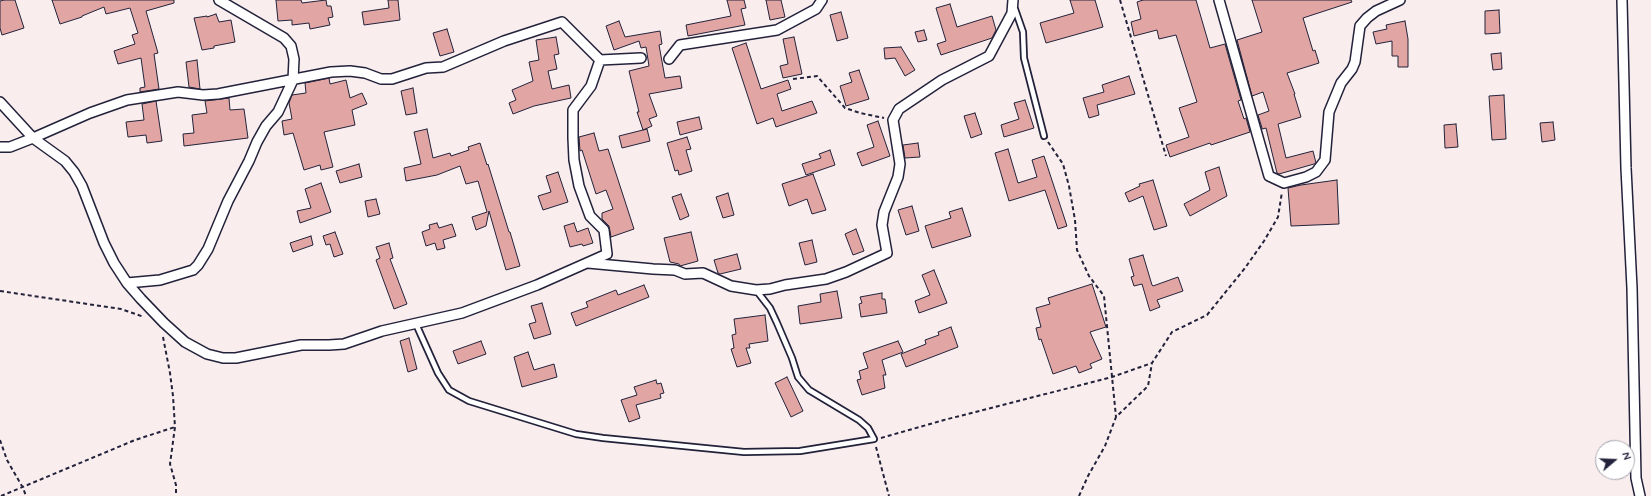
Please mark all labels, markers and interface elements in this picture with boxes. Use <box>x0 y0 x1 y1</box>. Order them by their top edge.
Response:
north arrow <box>1595 440 1635 480</box>
text: N <box>1618 451 1633 462</box>

